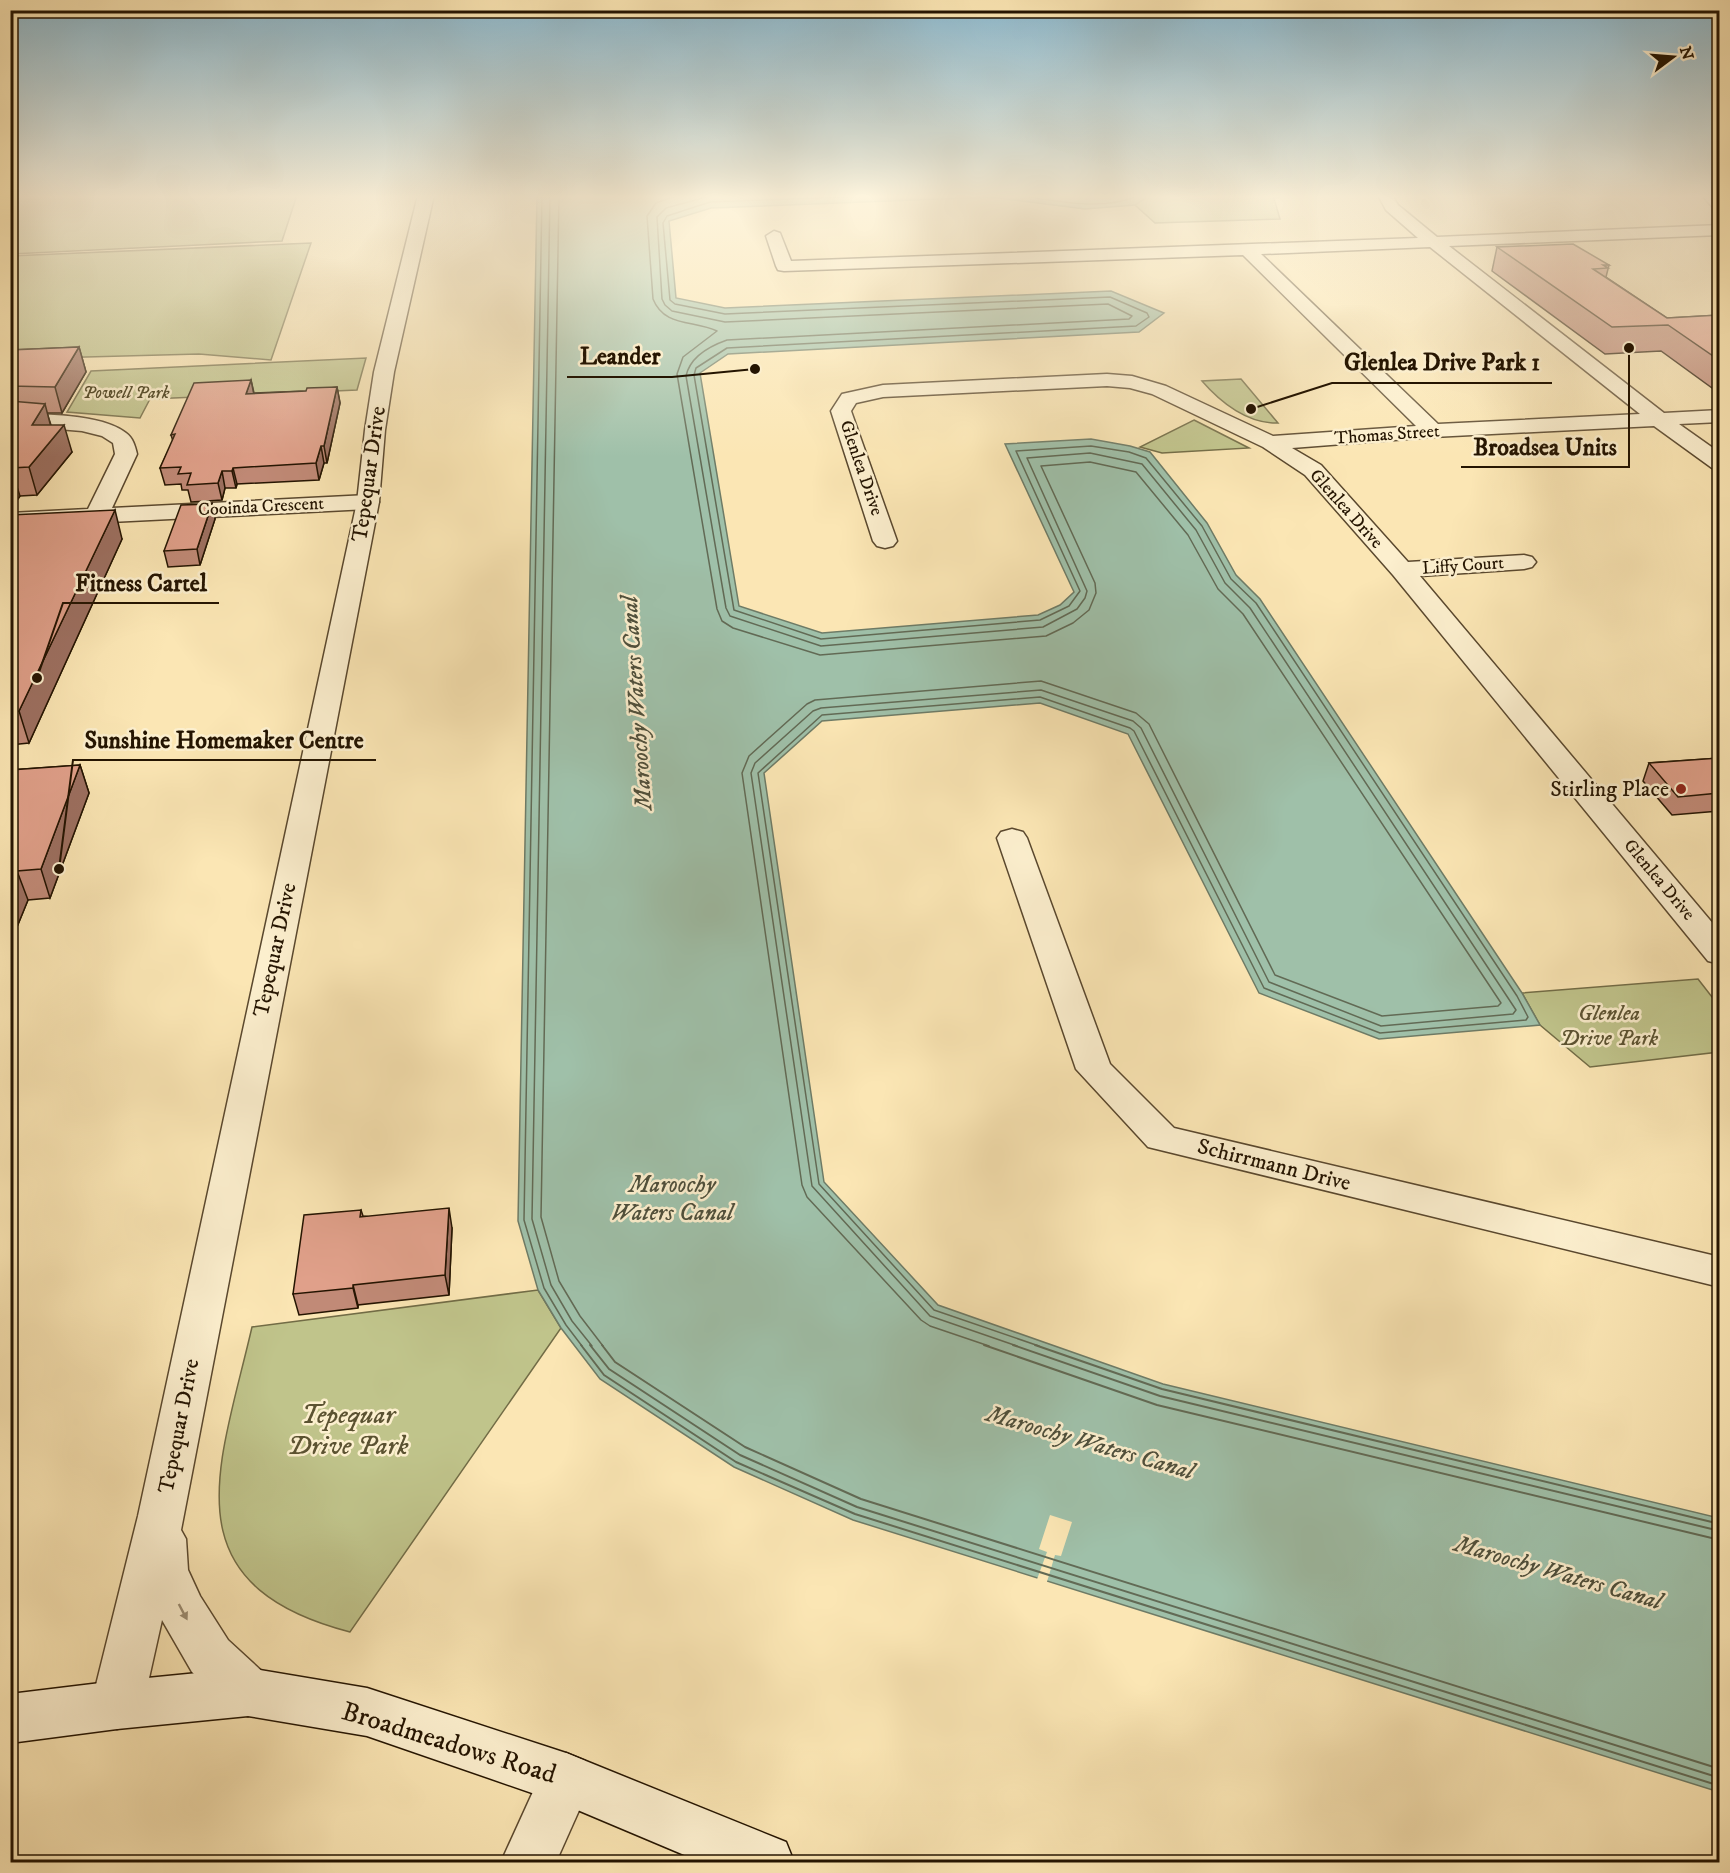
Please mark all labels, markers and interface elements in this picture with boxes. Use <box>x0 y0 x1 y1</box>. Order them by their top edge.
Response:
north arrow <box>1643 27 1703 87</box>
text: N <box>1675 44 1698 62</box>
callout: Leander <box>567 335 672 377</box>
callout: Glenlea Drive Park 1 <box>1332 341 1552 383</box>
text: Leander <box>580 342 661 372</box>
text: Glenlea Drive Park 1 <box>1344 348 1540 378</box>
park label: Powell Park <box>82 382 170 404</box>
street label: Tepequar Drive <box>346 405 392 543</box>
street label: Glenlea Drive <box>834 418 888 518</box>
street label: Thomas Street <box>1334 420 1441 450</box>
callout: Broadsea Units <box>1461 425 1629 467</box>
text: Broadsea Units <box>1473 433 1617 463</box>
street label: Glenlea Drive <box>1305 465 1387 553</box>
street label: Cooinda Crescent <box>197 493 325 521</box>
street label: Liffy Court <box>1421 552 1505 580</box>
callout: Fitness Cartel <box>63 561 219 603</box>
text: Fitness Cartel <box>75 569 208 599</box>
water label: Maroochy Waters Canal <box>614 592 660 813</box>
callout: Sunshine Homemaker Centre <box>73 718 376 760</box>
text: Sunshine Homemaker Centre <box>84 726 364 756</box>
place label: Stirling Place <box>1550 776 1669 803</box>
marker: Stirling Place <box>1674 782 1688 796</box>
street label: Glenlea Drive <box>1619 835 1699 925</box>
street label: Tepequar Drive <box>248 880 302 1020</box>
park label: Glenlea Drive Park <box>1560 1000 1659 1052</box>
street label: Schirrmann Drive <box>1194 1133 1354 1197</box>
water label: Maroochy Waters Canal <box>611 1170 736 1228</box>
street label: Tepequar Drive <box>153 1356 205 1496</box>
park label: Tepequar Drive Park <box>288 1398 409 1463</box>
water label: Maroochy Waters Canal <box>981 1398 1200 1488</box>
water label: Maroochy Waters Canal <box>1449 1528 1668 1618</box>
one-way arrow <box>178 1604 188 1621</box>
street label: Broadmeadows Road <box>338 1694 561 1792</box>

